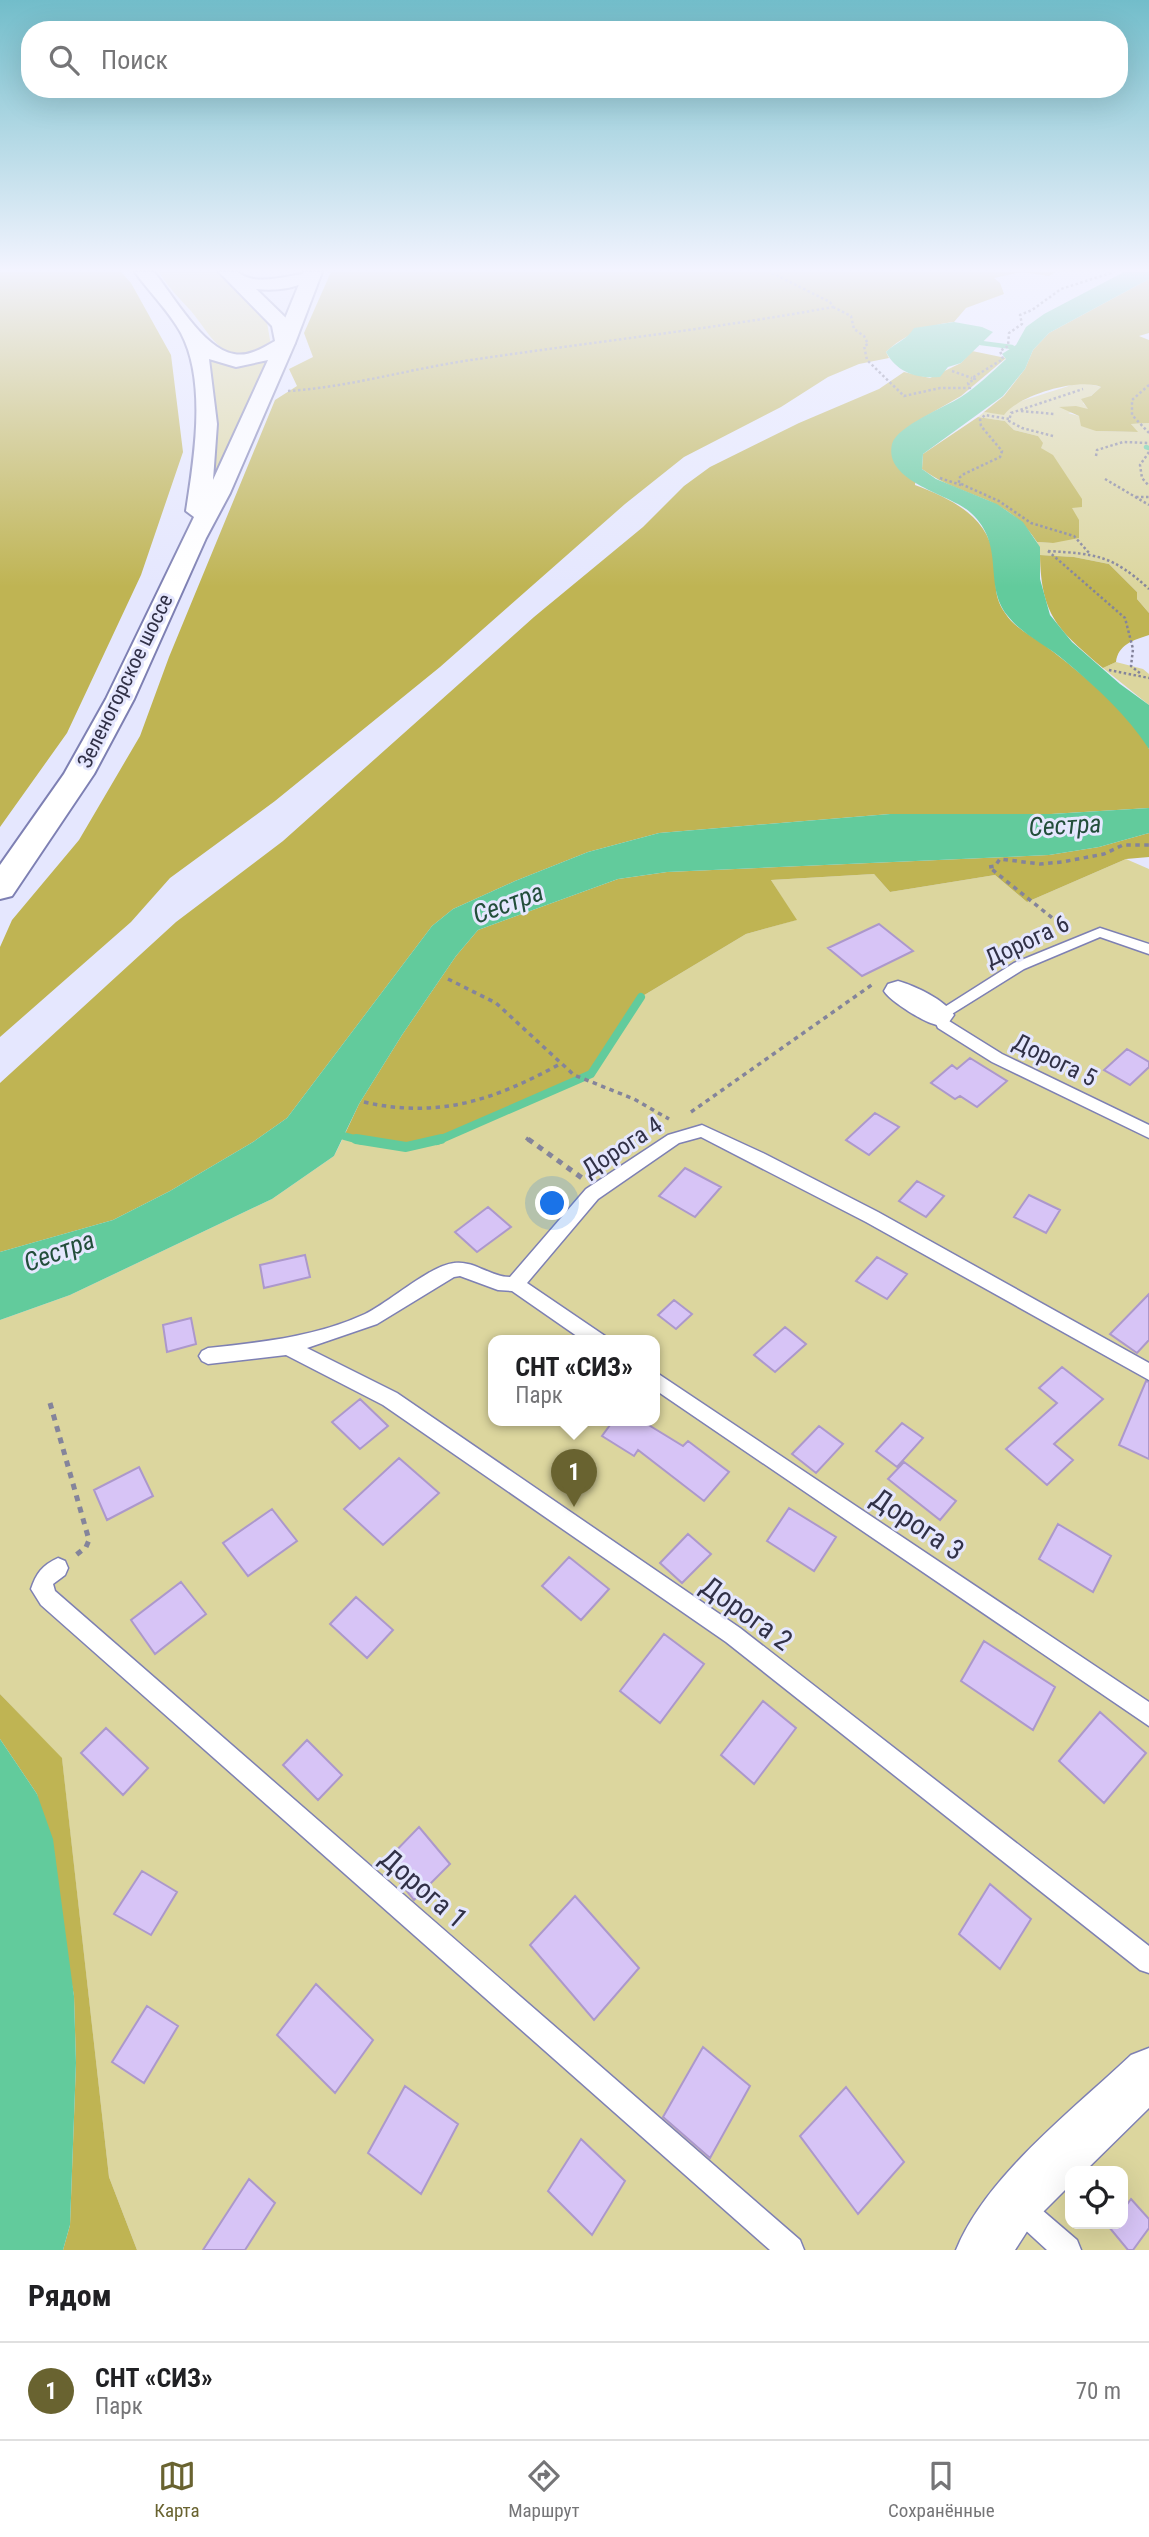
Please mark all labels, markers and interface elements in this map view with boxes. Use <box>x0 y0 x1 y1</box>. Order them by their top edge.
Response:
search box <box>21 21 1128 98</box>
icon: search <box>45 41 83 79</box>
text: Поиск <box>101 45 168 75</box>
street label: Зеленогорское шоссе <box>72 590 178 772</box>
water label: Сестра <box>1028 808 1102 842</box>
water label: Сестра <box>469 876 547 930</box>
street label: Дорога 6 <box>981 909 1073 973</box>
street label: Дорога 5 <box>1009 1028 1101 1092</box>
street label: Дорога 4 <box>577 1111 667 1183</box>
your location <box>535 1186 569 1220</box>
water label: Сестра <box>20 1224 98 1278</box>
popup <box>488 1335 660 1426</box>
text: СНТ «СИЗ» <box>515 1352 633 1382</box>
text: Парк <box>515 1382 563 1409</box>
pin: 1 <box>551 1449 597 1507</box>
street label: Дорога 3 <box>865 1482 970 1567</box>
street label: Дорога 2 <box>695 1569 799 1657</box>
street label: Дорога 1 <box>373 1842 474 1935</box>
map controls <box>1065 2166 1128 2229</box>
button: locate <box>1065 2166 1128 2229</box>
text: Рядом <box>28 2278 112 2313</box>
text: СНТ «СИЗ» <box>95 2363 213 2393</box>
text: 1 <box>45 2378 57 2405</box>
text: 70 m <box>1076 2378 1121 2405</box>
text: Парк <box>95 2393 143 2420</box>
tab: Карта <box>154 2457 200 2522</box>
tab: Маршрут <box>508 2457 580 2522</box>
tab: Сохранённые <box>888 2457 995 2522</box>

